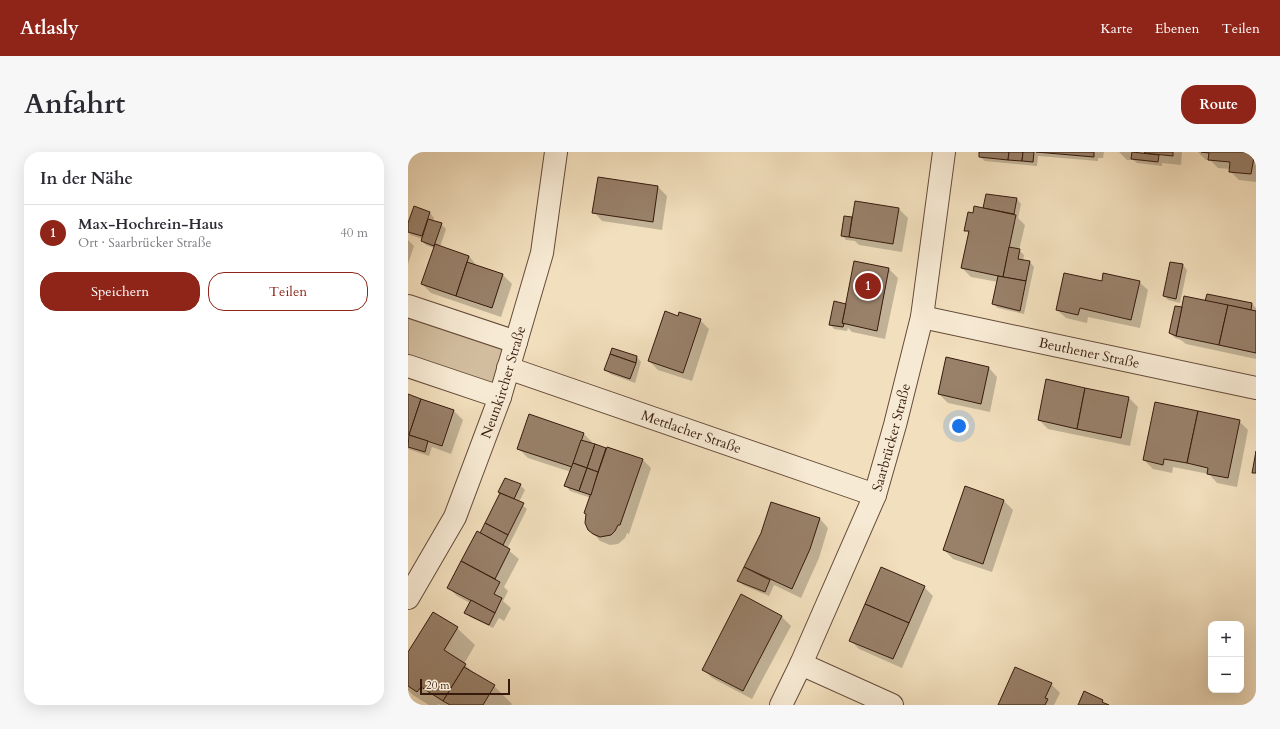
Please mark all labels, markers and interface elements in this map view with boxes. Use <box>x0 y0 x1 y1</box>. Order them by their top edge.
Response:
text: Atlasly <box>20 15 79 41</box>
text: Karte <box>1100 19 1133 38</box>
text: Ebenen <box>1155 19 1200 38</box>
text: Teilen <box>1222 19 1260 38</box>
text: Anfahrt <box>24 85 125 123</box>
button: Route <box>1181 85 1256 124</box>
text: In der Nähe <box>40 167 133 190</box>
text: Max-Hochrein-Haus <box>78 214 223 234</box>
text: 1 <box>50 224 56 242</box>
text: 40 m <box>340 224 368 242</box>
text: Ort · Saarbrücker Straße <box>78 234 211 252</box>
pin: 1 <box>855 271 881 301</box>
button: Speichern <box>40 272 200 311</box>
button: Teilen <box>208 272 368 311</box>
street label: Neunkircher Straße <box>476 324 530 441</box>
street label: Beuthener Straße <box>1037 333 1141 373</box>
street label: Saarbrücker Straße <box>867 381 915 493</box>
street label: Mettlacher Straße <box>639 405 744 458</box>
your location <box>949 416 969 436</box>
map controls <box>1208 621 1244 693</box>
button: + <box>1208 621 1244 657</box>
button: − <box>1208 657 1244 693</box>
scale bar <box>420 677 510 696</box>
text: 20 m <box>426 678 450 693</box>

